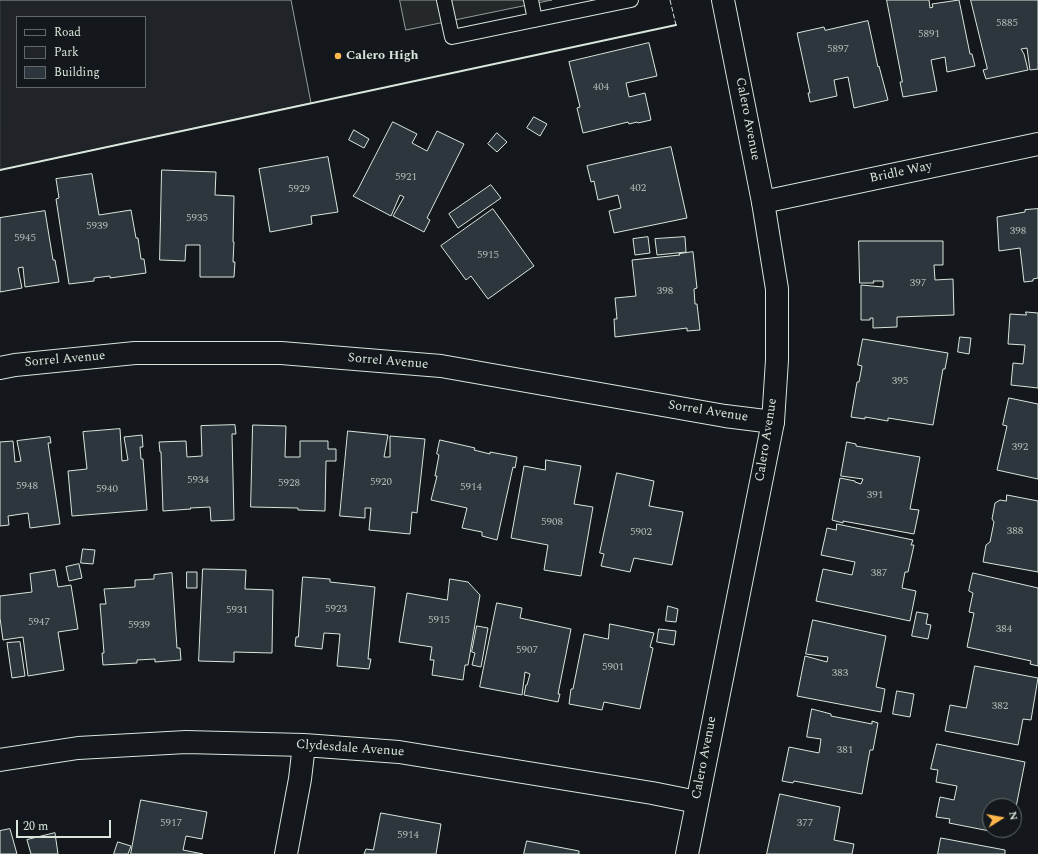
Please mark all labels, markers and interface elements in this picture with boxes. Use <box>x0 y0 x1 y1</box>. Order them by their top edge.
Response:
legend <box>16 16 146 88</box>
house number: 5885 <box>996 17 1018 31</box>
text: Road <box>54 23 81 42</box>
house number: 5891 <box>918 28 940 42</box>
text: Park <box>54 43 79 62</box>
house number: 5897 <box>827 43 849 57</box>
place label: Calero High <box>346 48 419 64</box>
marker: Calero High <box>333 51 343 61</box>
text: Building <box>54 63 100 82</box>
street label: Calero Avenue <box>731 76 763 162</box>
house number: 404 <box>593 81 609 95</box>
street label: Bridle Way <box>868 159 934 187</box>
house number: 5921 <box>395 171 417 185</box>
house number: 402 <box>630 182 646 196</box>
house number: 5929 <box>288 183 310 197</box>
house number: 5935 <box>186 212 208 226</box>
house number: 5939 <box>86 220 108 234</box>
house number: 398 <box>1010 225 1026 239</box>
house number: 5945 <box>14 232 36 246</box>
house number: 5915 <box>477 249 499 263</box>
house number: 397 <box>910 277 926 291</box>
house number: 398 <box>657 285 673 299</box>
street label: Sorrel Avenue <box>24 349 106 371</box>
street label: Sorrel Avenue <box>347 351 429 373</box>
house number: 395 <box>892 375 908 389</box>
street label: Calero Avenue <box>753 397 781 483</box>
street label: Sorrel Avenue <box>667 398 749 426</box>
house number: 392 <box>1012 441 1028 455</box>
house number: 5934 <box>187 474 209 488</box>
house number: 5920 <box>370 476 392 490</box>
house number: 5928 <box>278 477 300 491</box>
house number: 5948 <box>16 480 38 494</box>
house number: 5914 <box>460 481 482 495</box>
house number: 5940 <box>96 483 118 497</box>
house number: 391 <box>867 489 883 503</box>
house number: 5908 <box>541 516 563 530</box>
house number: 388 <box>1007 525 1023 539</box>
house number: 5902 <box>630 526 652 540</box>
house number: 387 <box>871 567 887 581</box>
house number: 5923 <box>325 603 347 617</box>
house number: 5931 <box>226 604 248 618</box>
house number: 5915 <box>428 614 450 628</box>
house number: 5947 <box>28 616 50 630</box>
house number: 5939 <box>128 619 150 633</box>
house number: 384 <box>996 623 1012 637</box>
house number: 5907 <box>516 644 538 658</box>
house number: 5901 <box>602 661 624 675</box>
house number: 383 <box>832 667 848 681</box>
house number: 382 <box>992 700 1008 714</box>
street label: Calero Avenue <box>689 715 721 801</box>
street label: Clydesdale Avenue <box>295 737 405 761</box>
house number: 381 <box>837 744 853 758</box>
north arrow <box>982 798 1022 838</box>
text: N <box>1004 810 1022 822</box>
scale bar <box>18 812 113 838</box>
text: 20 m <box>23 817 48 836</box>
house number: 5917 <box>160 817 182 831</box>
house number: 377 <box>797 817 813 831</box>
house number: 5914 <box>397 829 419 843</box>

